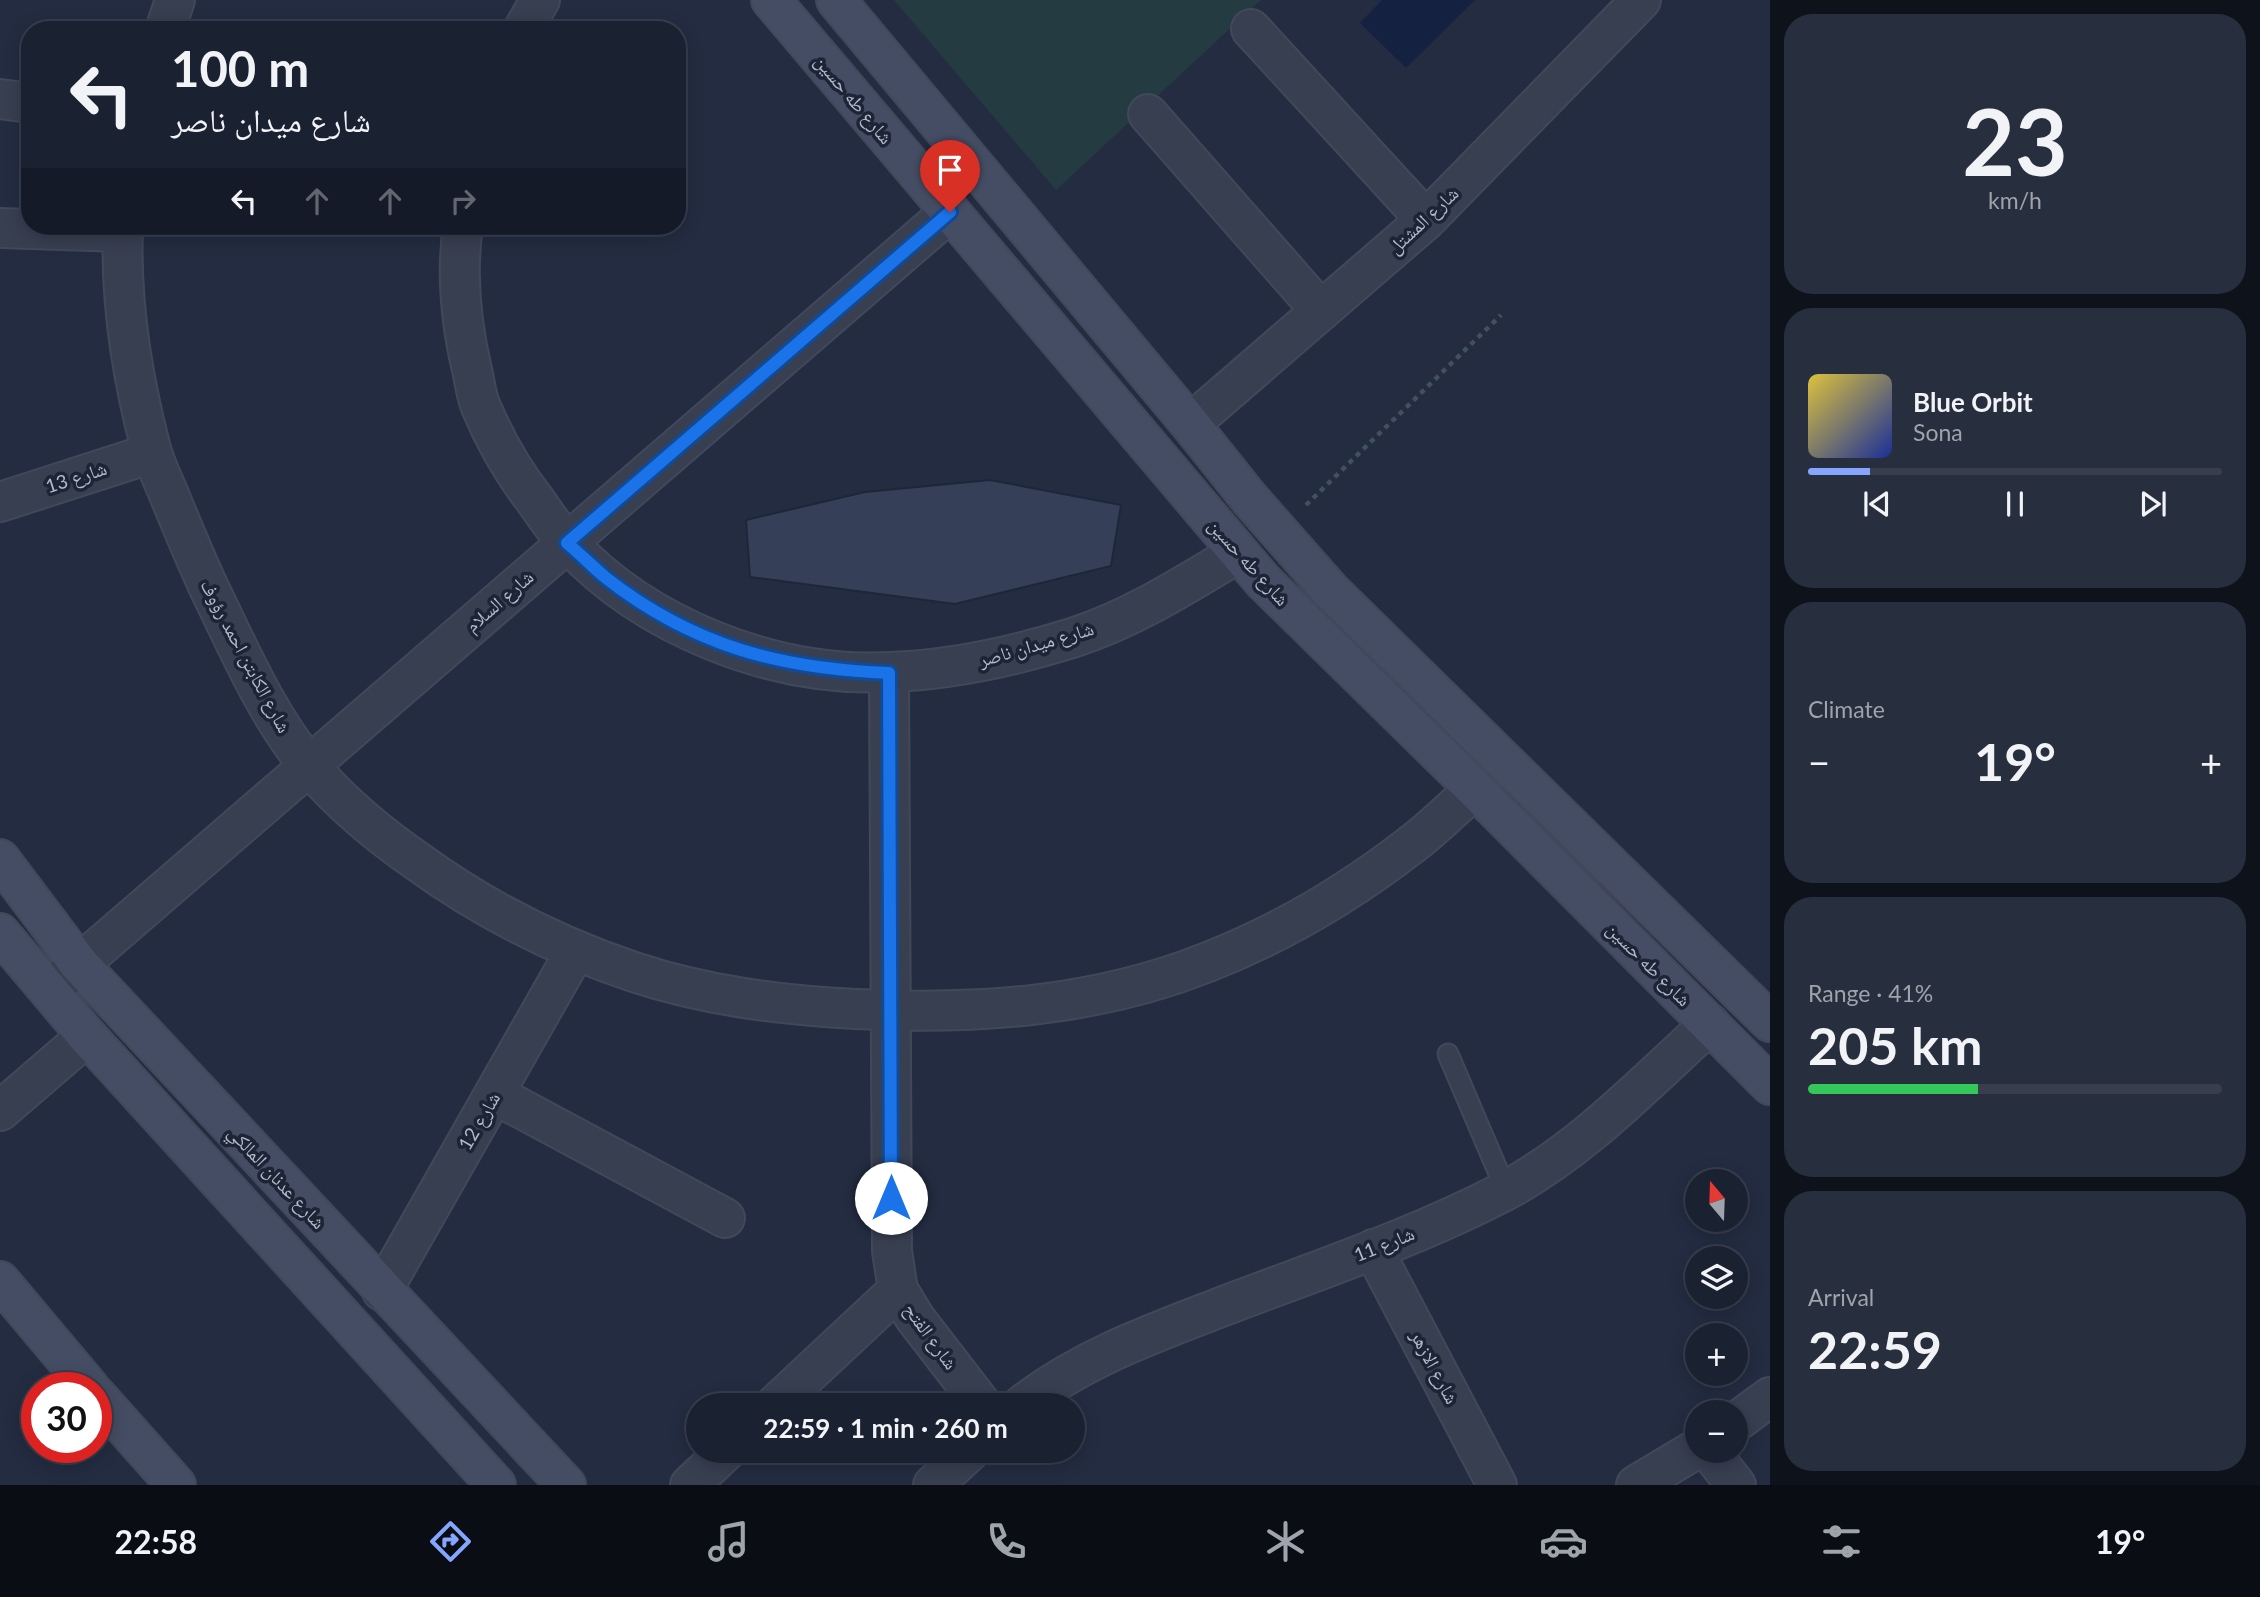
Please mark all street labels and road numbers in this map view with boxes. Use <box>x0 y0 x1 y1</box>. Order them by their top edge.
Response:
street label: شارع طه حسين <box>810 49 898 149</box>
street label: شارع المشتل <box>1383 181 1463 259</box>
street label: شارع 13 <box>42 456 110 498</box>
street label: شارع طه حسين <box>1203 513 1295 611</box>
street label: شارع السلام <box>460 565 540 639</box>
street label: شارع الكابتن احمد رؤوف <box>195 575 297 737</box>
street label: شارع ميدان ناصر <box>975 616 1096 672</box>
street label: شارع طه حسين <box>1602 917 1696 1011</box>
street label: شارع 12 <box>453 1088 505 1154</box>
street label: شارع عدنان المالكي <box>220 1120 331 1236</box>
street label: شارع 11 <box>1350 1221 1418 1267</box>
street label: شارع الفتح <box>898 1298 963 1375</box>
street label: شارع الازهر <box>1405 1325 1464 1408</box>

